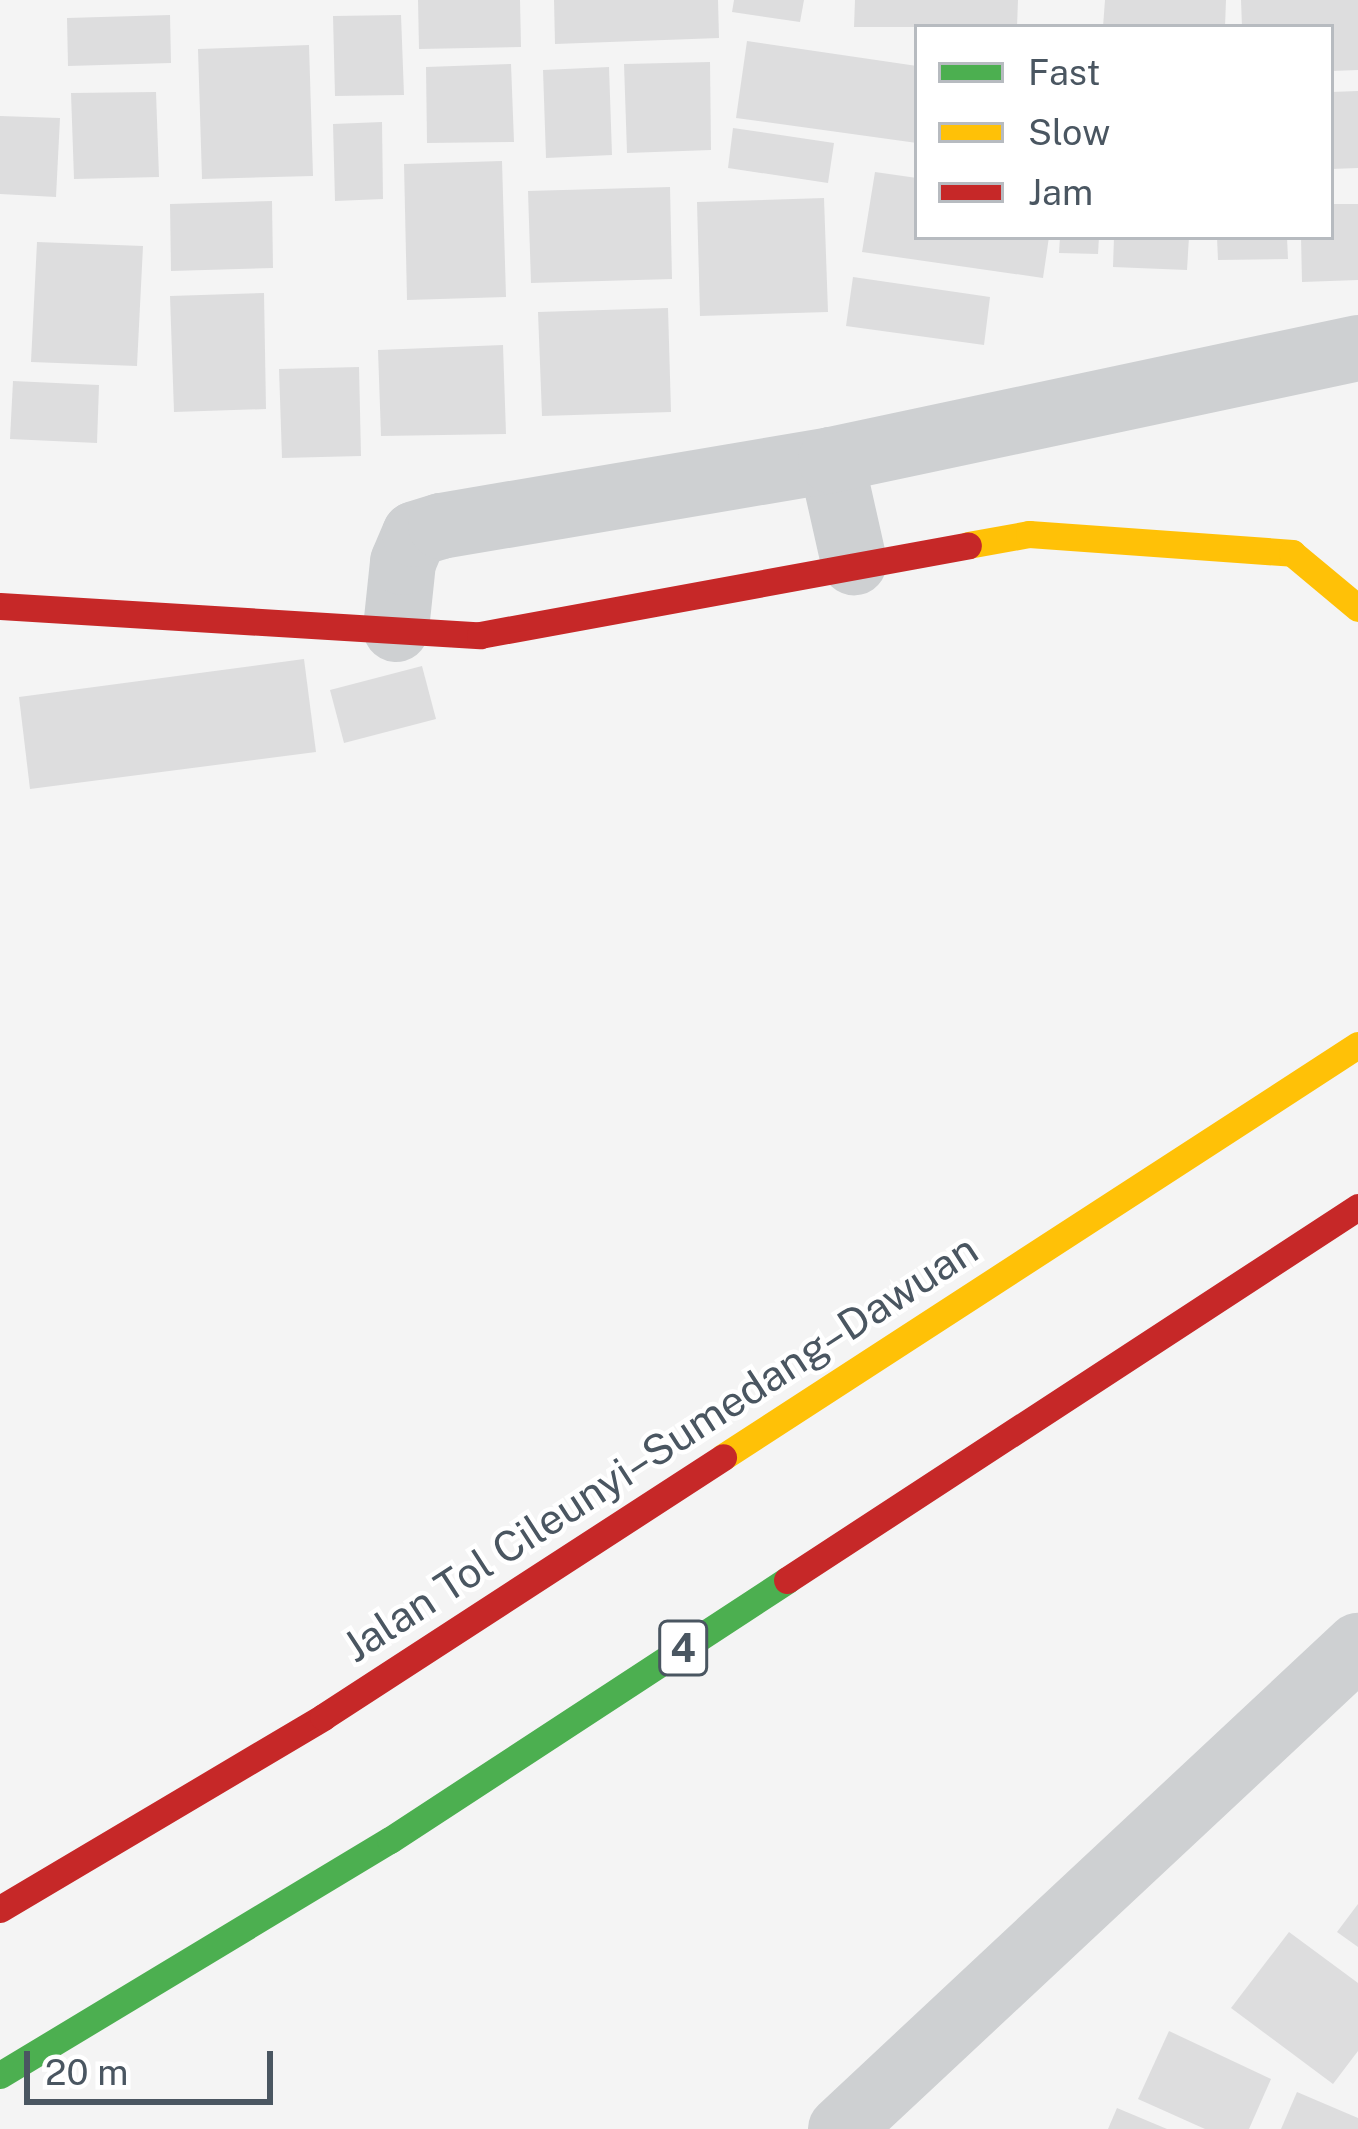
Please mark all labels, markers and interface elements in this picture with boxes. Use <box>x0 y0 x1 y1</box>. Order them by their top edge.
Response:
legend <box>914 24 1334 240</box>
text: Fast <box>1028 51 1101 93</box>
text: Slow <box>1028 111 1110 153</box>
text: Jam <box>1028 171 1093 213</box>
street label: Jalan Tol Cileunyi–Sumedang–Dawuan <box>333 1224 987 1672</box>
road number: 4 <box>656 1615 710 1681</box>
scale bar <box>30 2027 279 2101</box>
text: 20 m <box>45 2051 128 2093</box>

